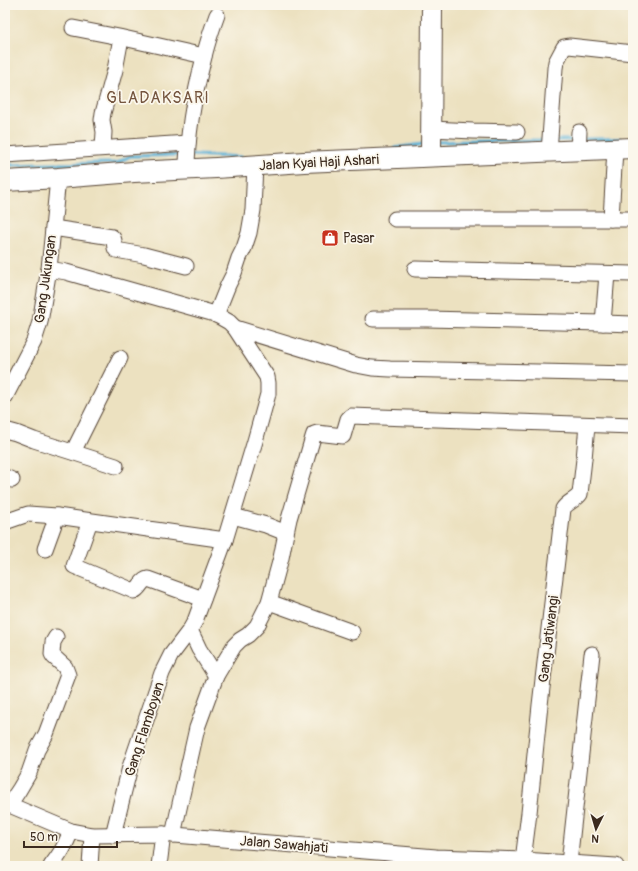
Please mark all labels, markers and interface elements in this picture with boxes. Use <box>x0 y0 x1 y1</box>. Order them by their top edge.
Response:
district label: GLADAKSARI <box>106 88 210 108</box>
street label: Jalan Kyai Haji Ashari <box>259 151 380 174</box>
shop icon: Pasar <box>320 228 340 248</box>
place label: Pasar <box>343 230 374 247</box>
street label: Gang Jukungan <box>31 234 60 324</box>
street label: Gang Jatiwangi <box>535 594 562 683</box>
street label: Gang Flamboyan <box>121 680 168 779</box>
north arrow <box>576 809 616 849</box>
scale bar <box>24 823 117 849</box>
text: 50 m <box>30 830 58 845</box>
street label: Jalan Sawahjati <box>239 832 329 857</box>
text: N <box>590 832 599 845</box>

